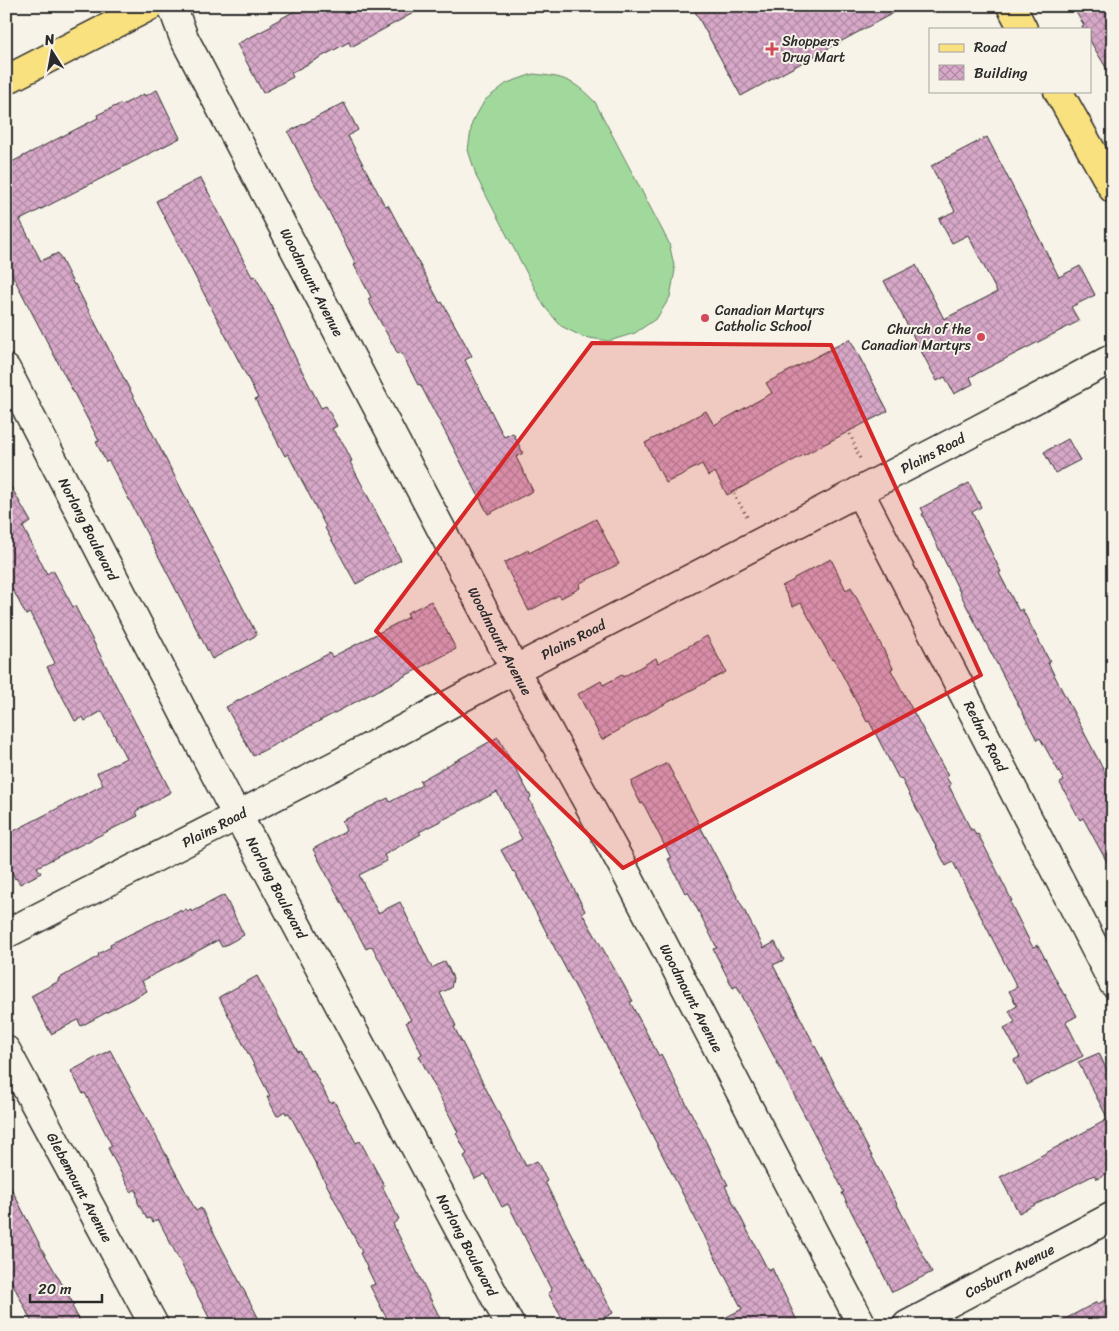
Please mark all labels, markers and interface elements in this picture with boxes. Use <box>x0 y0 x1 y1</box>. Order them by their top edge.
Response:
text: N <box>41 26 57 53</box>
north arrow <box>28 28 78 78</box>
legend <box>929 28 1092 92</box>
place label: Shoppers Drug Mart <box>782 29 845 70</box>
text: Road <box>974 34 1007 60</box>
marker: Shoppers Drug Mart <box>766 43 778 55</box>
text: Building <box>974 60 1028 86</box>
street label: Woodmount Avenue <box>273 223 351 341</box>
place label: Canadian Martyrs Catholic School <box>715 298 825 339</box>
marker: Canadian Martyrs Catholic School <box>699 312 711 324</box>
place label: Church of the Canadian Martyrs <box>861 317 972 358</box>
marker: Church of the Canadian Martyrs <box>975 331 987 343</box>
street label: Plains Road <box>896 425 971 480</box>
street label: Norlong Boulevard <box>52 473 126 586</box>
street label: Woodmount Avenue <box>461 582 539 700</box>
street label: Plains Road <box>536 611 611 667</box>
street label: Rednor Road <box>957 696 1015 778</box>
street label: Plains Road <box>177 799 253 854</box>
street label: Norlong Boulevard <box>239 832 315 945</box>
street label: Woodmount Avenue <box>652 939 730 1057</box>
street label: Glebemount Avenue <box>40 1128 120 1247</box>
street label: Norlong Boulevard <box>430 1189 506 1302</box>
street label: Cosburn Avenue <box>960 1237 1059 1305</box>
scale bar <box>30 1271 102 1303</box>
text: 20 m <box>38 1276 72 1302</box>

